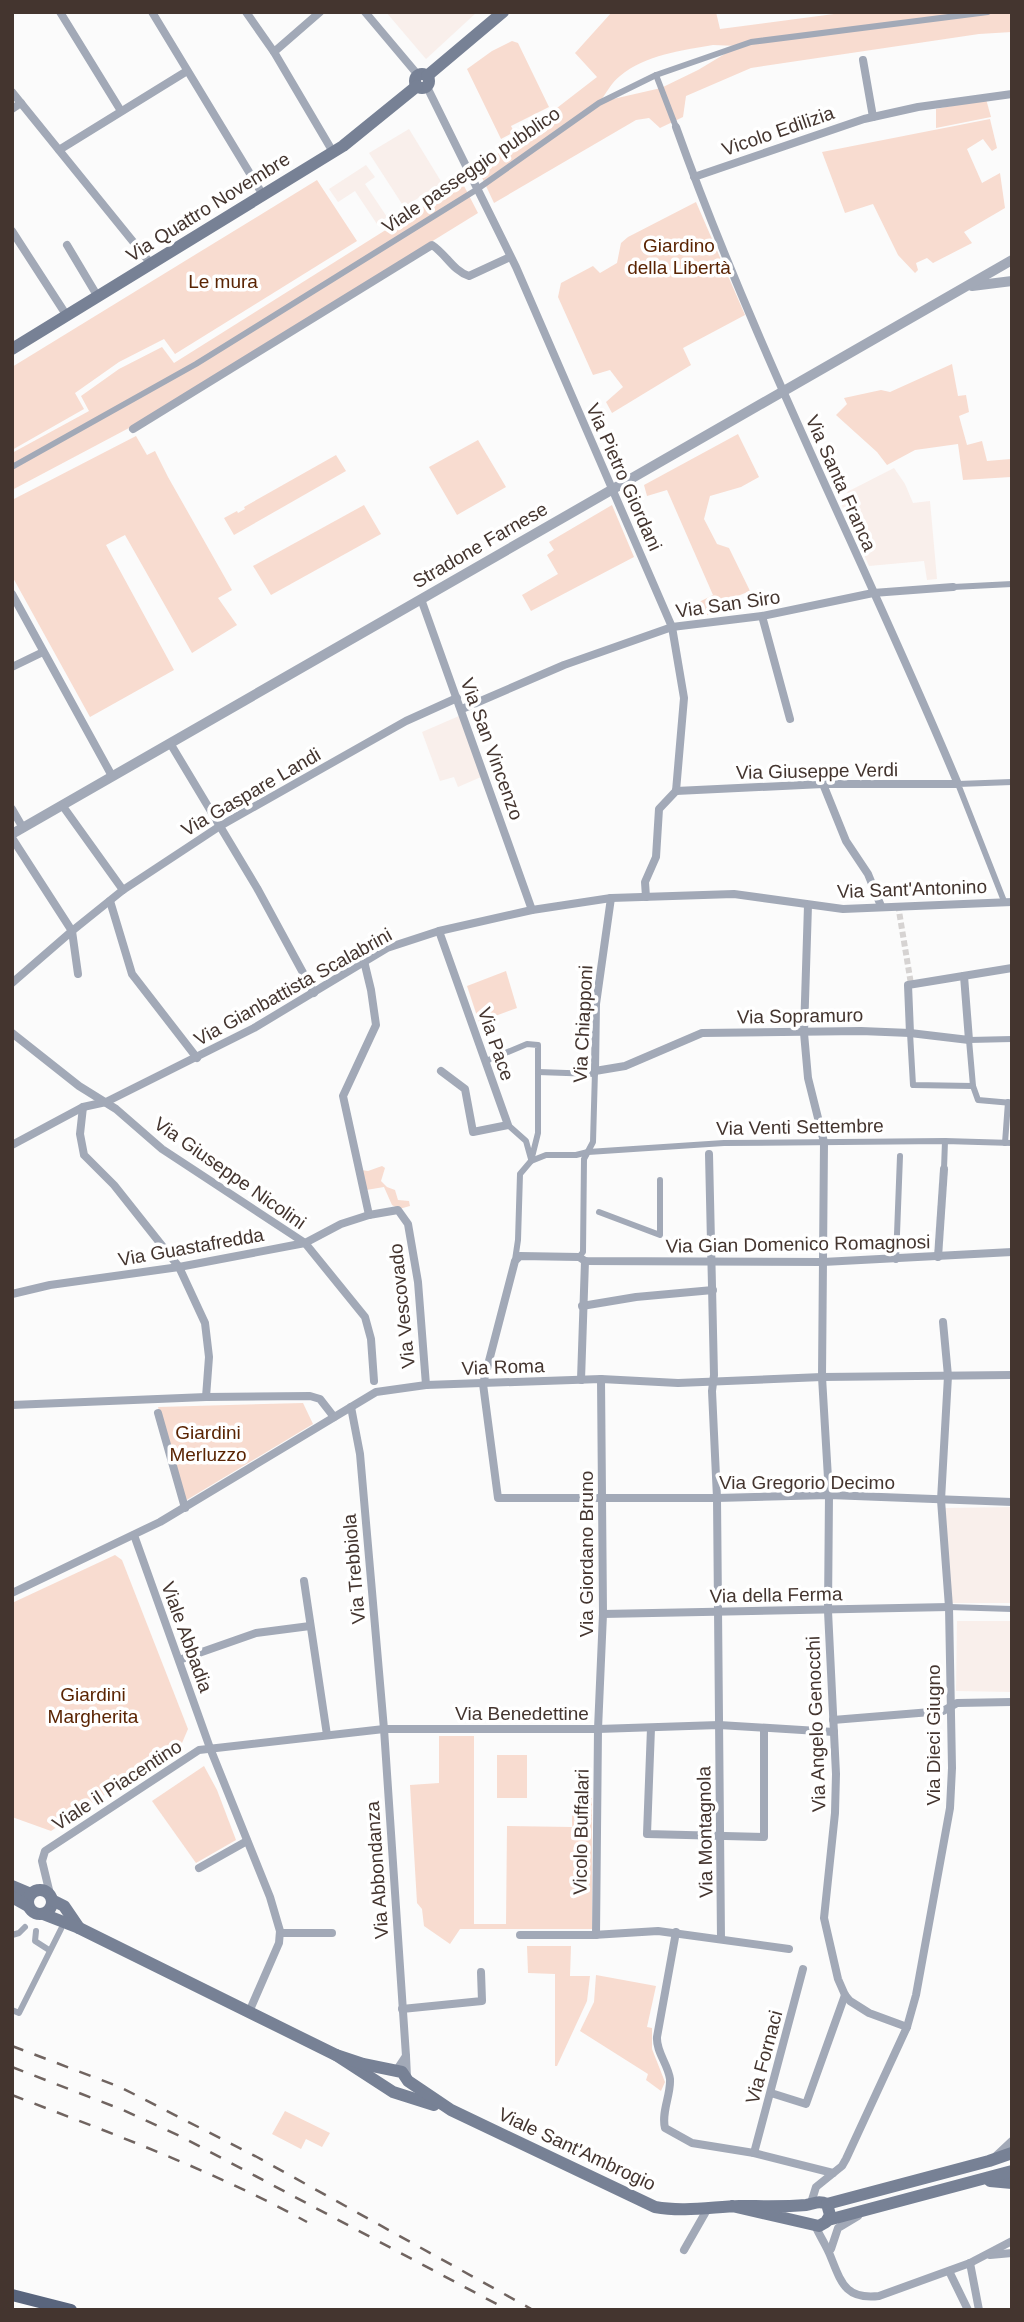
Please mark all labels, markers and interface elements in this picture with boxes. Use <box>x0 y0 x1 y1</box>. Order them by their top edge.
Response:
street label: Vicolo Edilizia <box>719 102 837 160</box>
street label: Viale passeggio pubblico <box>378 103 564 237</box>
street label: Via Quattro Novembre <box>122 148 294 266</box>
park label: Giardino della Libertà <box>627 235 731 278</box>
park label: Le mura <box>188 271 258 292</box>
street label: Via Pietro Giordani <box>582 400 666 554</box>
street label: Via Santa Franca <box>802 412 881 555</box>
street label: Stradone Farnese <box>409 498 551 592</box>
street label: Via San Siro <box>674 586 782 622</box>
street label: Via San Vincenzo <box>457 675 527 823</box>
street label: Via Gaspare Landi <box>178 744 324 840</box>
street label: Via Giuseppe Verdi <box>736 759 898 783</box>
street label: Via Sant'Antonino <box>837 876 987 902</box>
street label: Via Gianbattista Scalabrini <box>191 924 395 1050</box>
street label: Via Chiapponi <box>569 965 597 1083</box>
street label: Via Sopramuro <box>737 1004 863 1028</box>
street label: Via Pace <box>474 1005 518 1083</box>
street label: Via Giuseppe Nicolini <box>150 1113 310 1233</box>
street label: Via Venti Settembre <box>716 1115 884 1139</box>
street label: Via Guastafredda <box>117 1224 266 1270</box>
street label: Via Gian Domenico Romagnosi <box>665 1231 931 1257</box>
street label: Via Vescovado <box>385 1243 419 1369</box>
street label: Via Roma <box>461 1355 545 1379</box>
park label: Giardini Merluzzo <box>169 1422 247 1465</box>
street label: Via Giordano Bruno <box>576 1471 597 1637</box>
street label: Via Gregorio Decimo <box>719 1472 895 1493</box>
street label: Via Trebbiola <box>339 1513 369 1625</box>
street label: Viale Abbadia <box>157 1579 217 1695</box>
street label: Via della Ferma <box>709 1583 843 1607</box>
street label: Via Angelo Genocchi <box>802 1636 830 1812</box>
street label: Via Dieci Giugno <box>923 1664 944 1806</box>
park label: Giardini Margherita <box>48 1684 139 1727</box>
street label: Via Benedettine <box>455 1703 589 1724</box>
street label: Viale il Piacentino <box>49 1735 185 1835</box>
street label: Via Montagnola <box>693 1766 717 1898</box>
street label: Vicolo Buffalari <box>569 1769 593 1895</box>
street label: Via Abbondanza <box>362 1800 392 1940</box>
street label: Via Fornaci <box>741 2008 787 2106</box>
street label: Viale Sant'Ambrogio <box>495 2103 659 2195</box>

